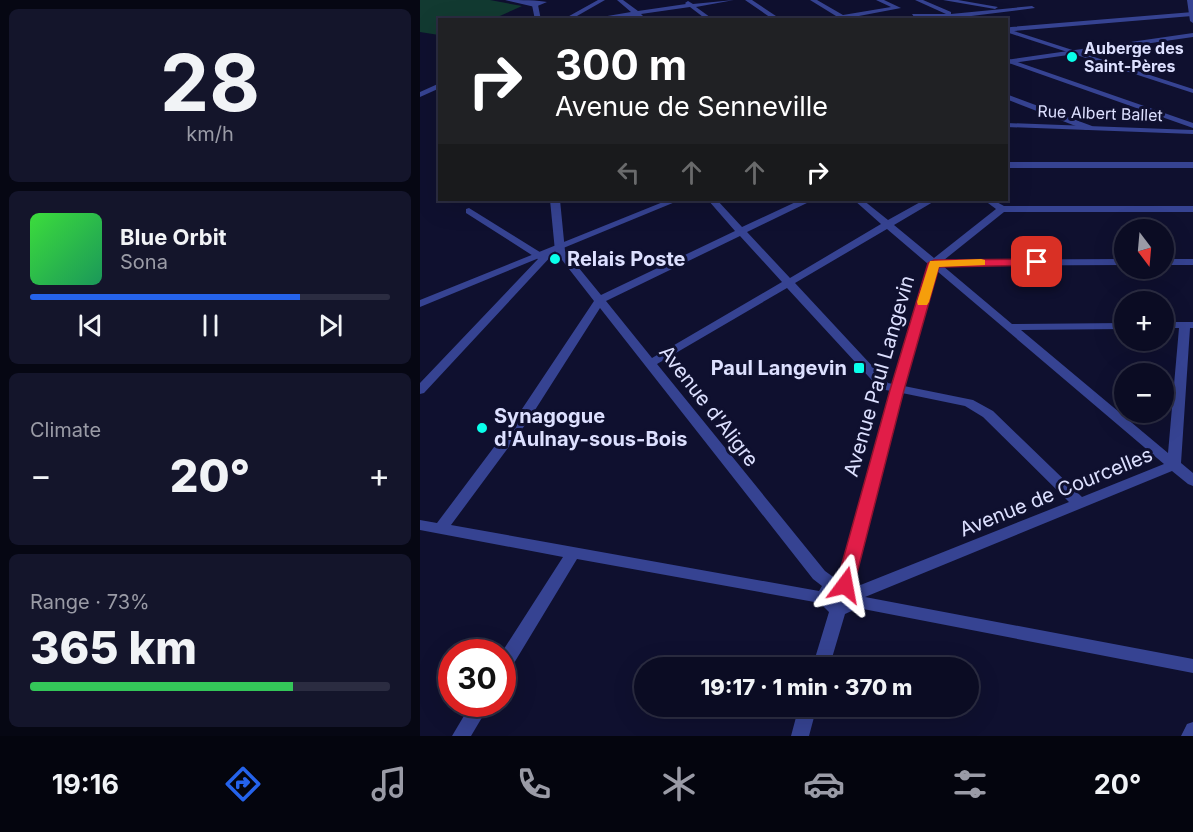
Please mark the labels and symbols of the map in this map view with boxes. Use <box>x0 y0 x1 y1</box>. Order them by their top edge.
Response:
place label: Auberge des Saint-Pères <box>1084 38 1184 76</box>
marker: Auberge des Saint-Pères <box>1065 50 1079 64</box>
street label: Rue Albert Ballet <box>1037 101 1163 125</box>
north arrow <box>1114 219 1174 279</box>
pin <box>1011 236 1062 287</box>
place label: Relais Poste <box>567 247 686 271</box>
marker: Relais Poste <box>548 252 562 266</box>
street label: Avenue Paul Langevin <box>839 273 919 479</box>
street label: Avenue d'Aligre <box>654 341 764 471</box>
place label: Paul Langevin <box>711 356 847 380</box>
marker: Paul Langevin <box>852 361 866 375</box>
place label: Synagogue d'Aulnay-sous-Bois <box>494 404 688 451</box>
marker: Synagogue d'Aulnay-sous-Bois <box>475 421 489 435</box>
street label: Avenue de Courcelles <box>956 442 1156 542</box>
position arrow <box>813 553 877 617</box>
speed limit sign: 30 <box>438 639 516 717</box>

